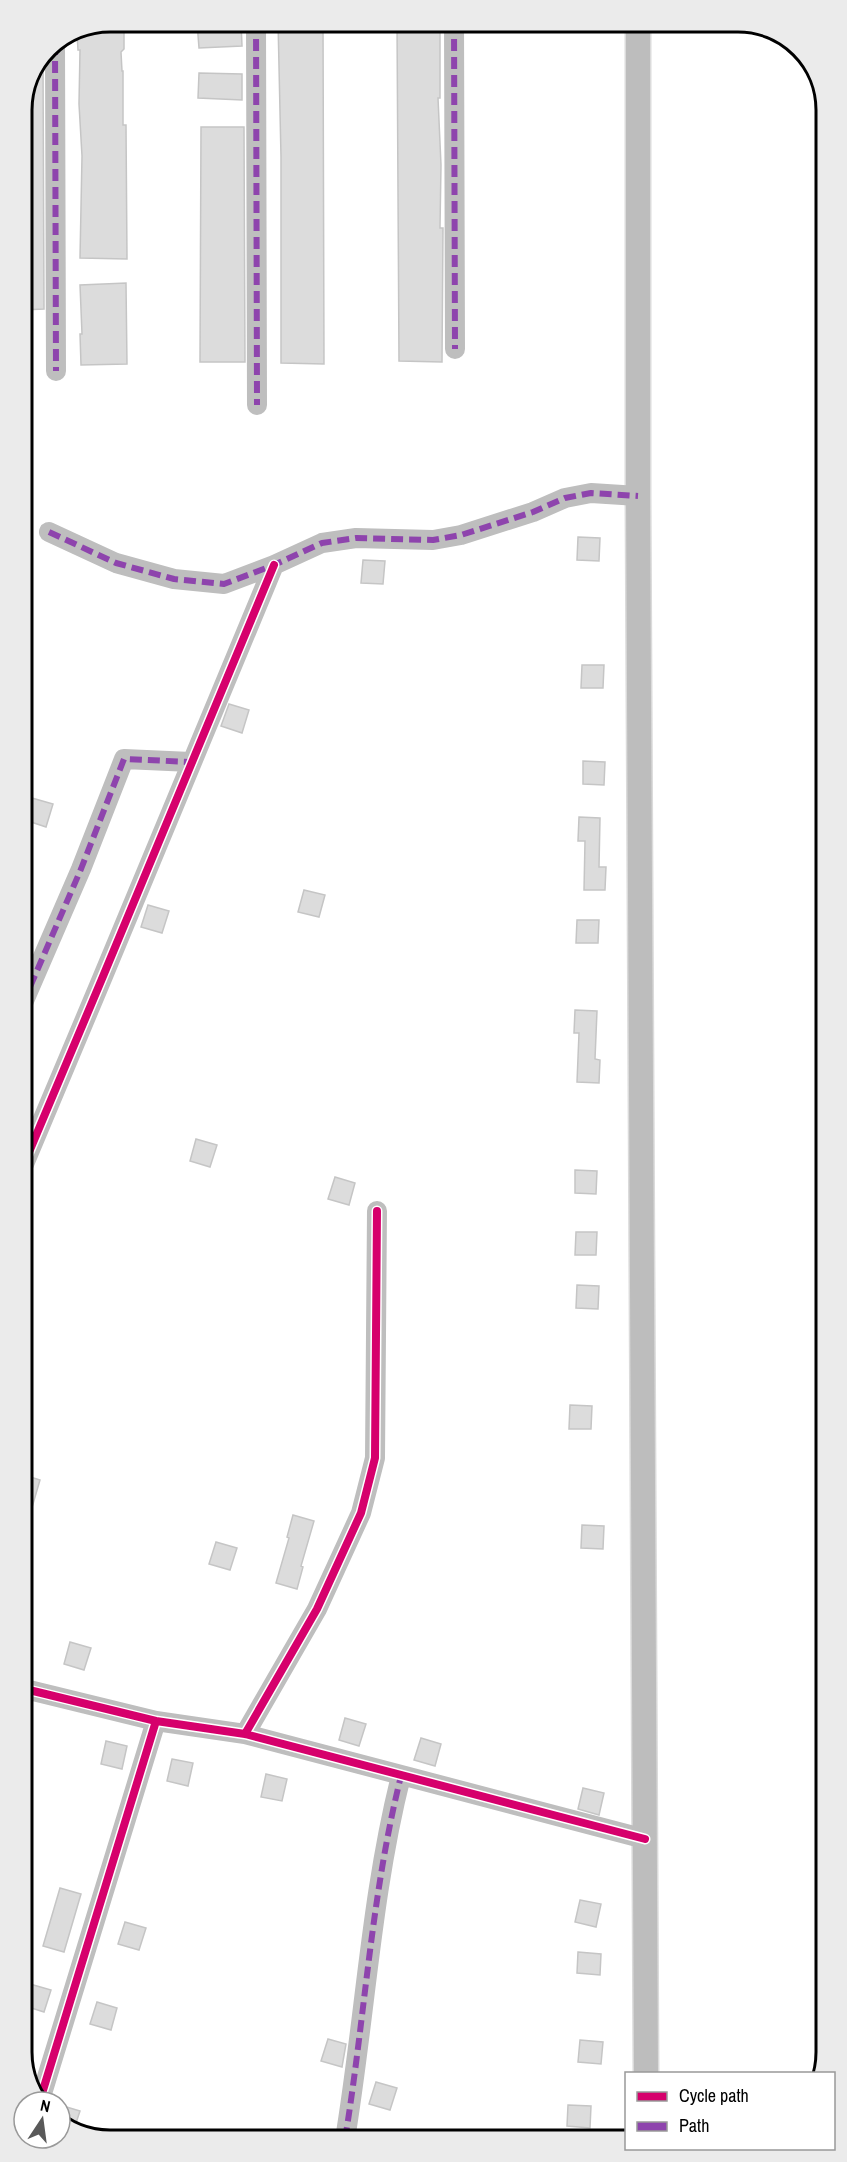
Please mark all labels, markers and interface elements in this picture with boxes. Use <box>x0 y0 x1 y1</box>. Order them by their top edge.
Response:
legend <box>625 2072 835 2150</box>
text: Cycle path <box>679 2083 749 2108</box>
north arrow <box>12 2090 72 2150</box>
text: N <box>38 2094 52 2117</box>
text: Path <box>679 2113 709 2138</box>

